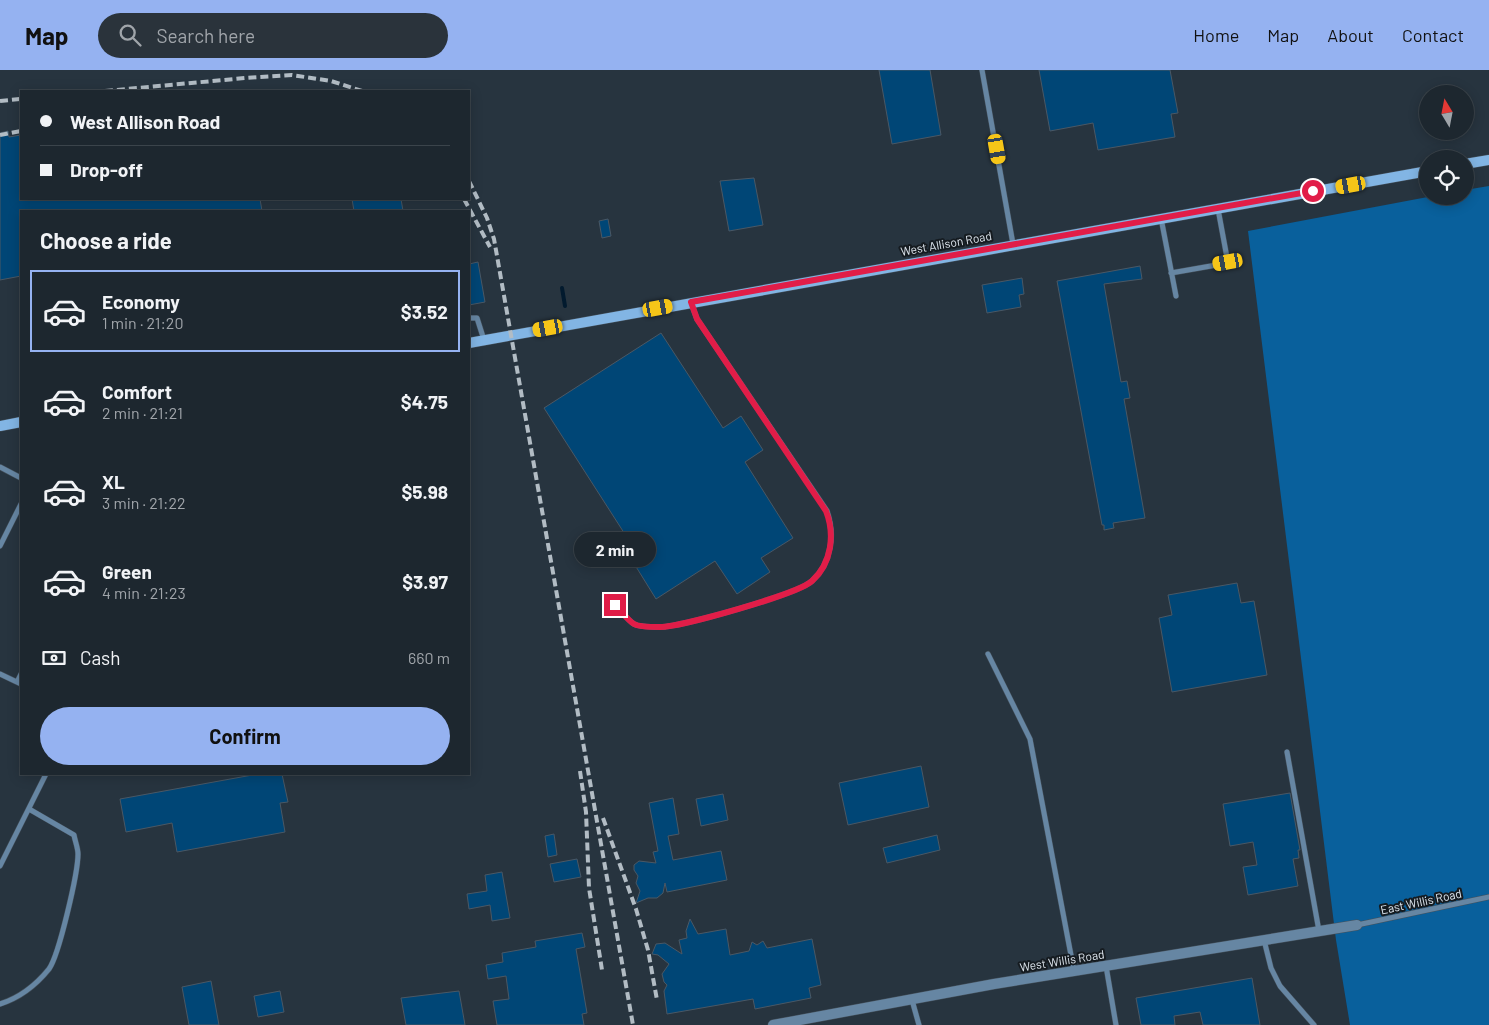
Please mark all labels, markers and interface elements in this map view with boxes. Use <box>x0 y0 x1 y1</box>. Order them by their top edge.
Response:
search box <box>98 13 448 58</box>
text: Map <box>25 21 68 50</box>
icon: search <box>116 21 144 49</box>
text: Search here <box>156 24 255 47</box>
text: Home <box>1193 24 1239 46</box>
text: Map <box>1267 24 1299 46</box>
text: About <box>1327 24 1374 46</box>
text: Contact <box>1402 24 1464 46</box>
north arrow <box>1419 85 1474 140</box>
map controls <box>1419 85 1474 205</box>
text: West Allison Road <box>70 110 220 133</box>
car <box>987 133 1006 165</box>
button: locate <box>1419 150 1474 205</box>
text: Drop-off <box>70 158 143 181</box>
car <box>1334 175 1367 195</box>
route start <box>1302 180 1324 202</box>
text: Choose a ride <box>40 227 172 253</box>
street label: West Allison Road <box>899 228 993 258</box>
car <box>1211 252 1244 272</box>
icon: car <box>42 289 87 334</box>
text: Economy <box>102 290 180 313</box>
car <box>641 298 674 318</box>
text: $3.52 <box>401 300 448 323</box>
text: 1 min · 21:20 <box>102 313 184 332</box>
car <box>531 318 564 338</box>
icon: car <box>42 379 87 424</box>
text: Comfort <box>102 380 172 403</box>
text: $4.75 <box>401 390 448 413</box>
text: 2 min · 21:21 <box>102 403 183 422</box>
icon: car <box>42 469 87 514</box>
text: XL <box>102 470 125 493</box>
text: $5.98 <box>401 480 448 503</box>
text: 3 min · 21:22 <box>102 493 186 512</box>
callout: 2 min <box>574 532 656 568</box>
text: 2 min <box>596 540 634 559</box>
icon: car <box>42 559 87 604</box>
text: Green <box>102 560 152 583</box>
text: $3.97 <box>402 570 448 593</box>
text: 4 min · 21:23 <box>102 583 186 602</box>
route end <box>604 594 626 616</box>
icon: cash <box>40 644 68 672</box>
text: Cash <box>80 646 121 669</box>
text: 660 m <box>408 648 450 667</box>
button: Confirm <box>40 707 450 765</box>
street label: East Willis Road <box>1379 886 1463 916</box>
street label: West Willis Road <box>1019 946 1105 974</box>

